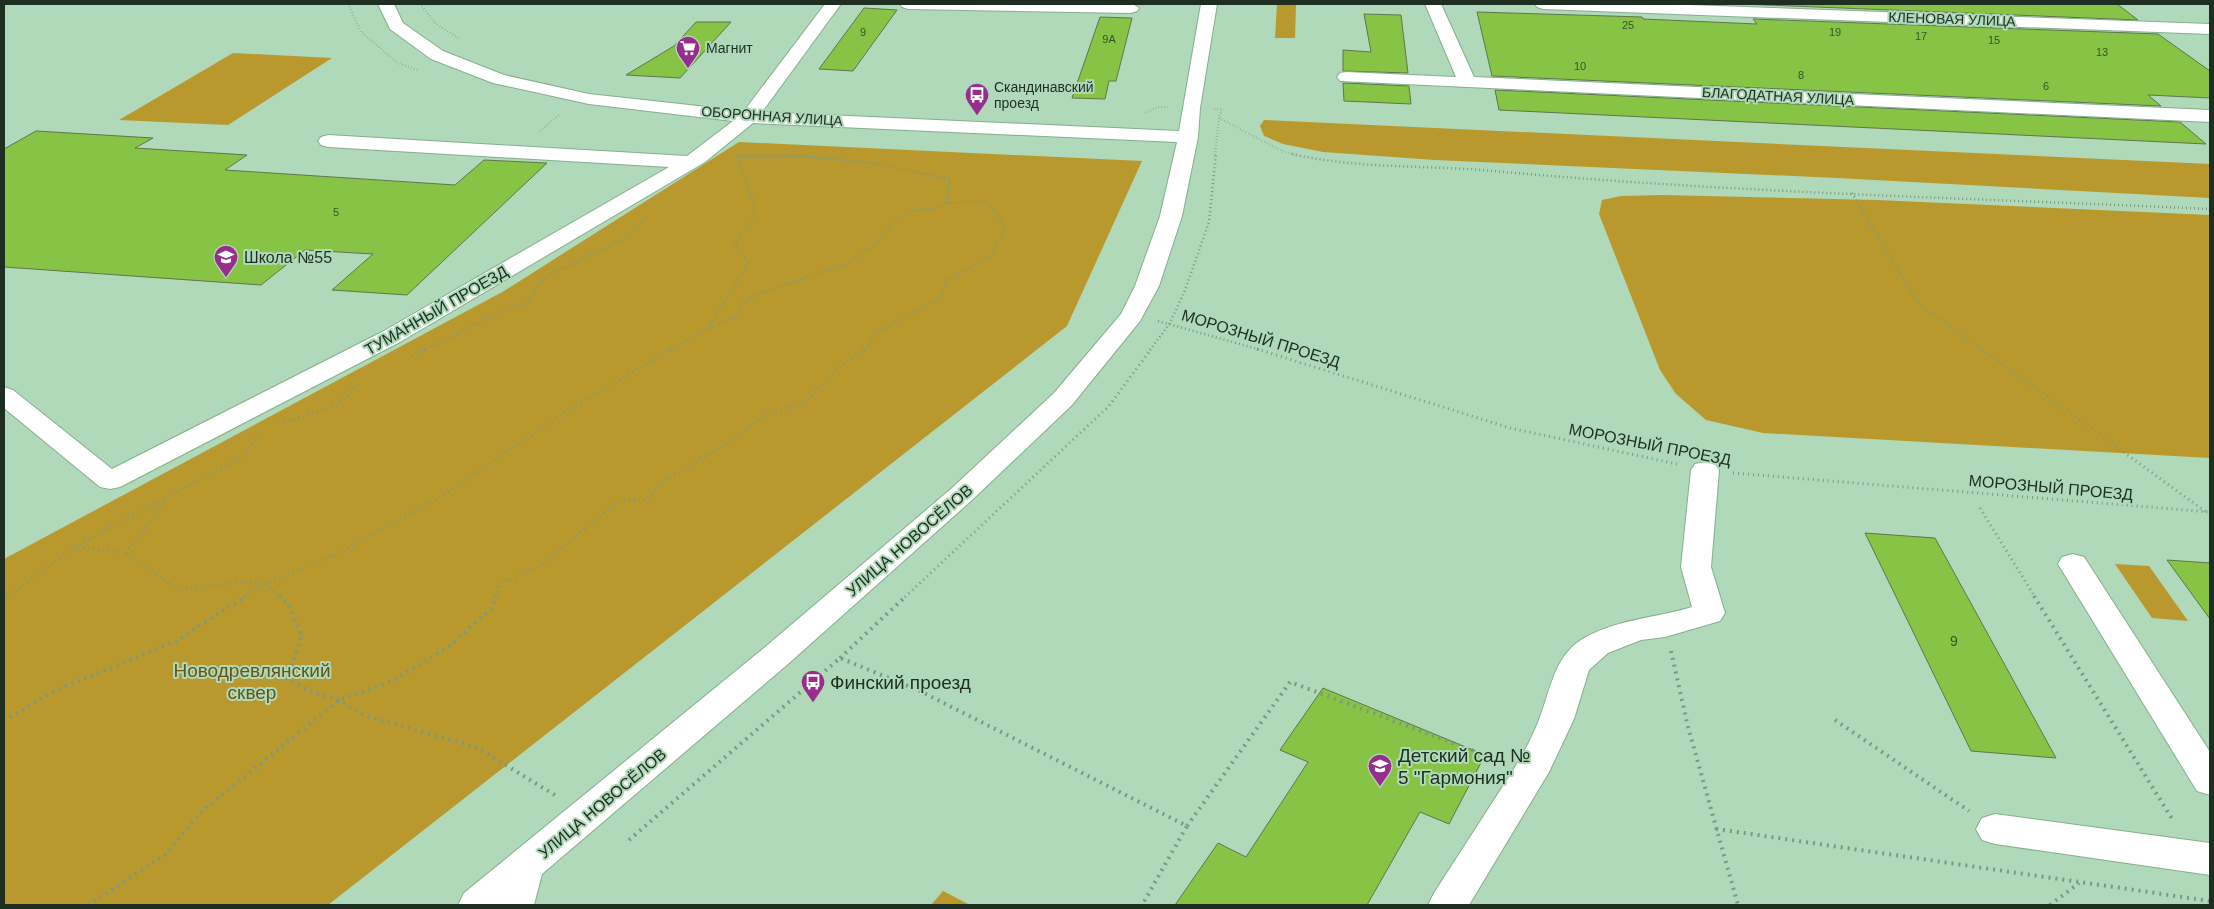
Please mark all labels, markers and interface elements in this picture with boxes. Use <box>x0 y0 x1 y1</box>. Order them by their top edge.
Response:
street label: КЛЕНОВАЯ УЛИЦА <box>1888 9 2017 29</box>
house number: 25 <box>1622 19 1634 31</box>
house number: 9 <box>860 26 866 38</box>
house number: 19 <box>1829 26 1841 38</box>
house number: 17 <box>1915 30 1927 42</box>
house number: 9А <box>1102 33 1116 45</box>
house number: 15 <box>1988 34 2000 46</box>
supermarket icon: Магнит <box>675 35 701 69</box>
place label: Магнит <box>706 40 753 56</box>
house number: 13 <box>2096 46 2108 58</box>
house number: 10 <box>1574 60 1586 72</box>
house number: 8 <box>1798 69 1804 81</box>
place label: Скандинавский проезд <box>994 79 1094 111</box>
house number: 6 <box>2043 80 2049 92</box>
bus stop icon: Скандинавский проезд <box>964 82 990 116</box>
street label: БЛАГОДАТНАЯ УЛИЦА <box>1702 84 1855 108</box>
street label: ОБОРОННАЯ УЛИЦА <box>701 103 844 129</box>
house number: 5 <box>333 206 339 218</box>
school or university icon: Школа №55 <box>213 244 239 278</box>
place label: Школа №55 <box>244 249 332 266</box>
street label: ТУМАННЫЙ ПРОЕЗД <box>361 262 511 358</box>
street label: МОРОЗНЫЙ ПРОЕЗД <box>1179 305 1343 371</box>
street label: МОРОЗНЫЙ ПРОЕЗД <box>1567 419 1733 469</box>
street label: МОРОЗНЫЙ ПРОЕЗД <box>1968 471 2134 503</box>
street label: УЛИЦА НОВОСЁЛОВ <box>843 481 976 600</box>
house number: 9 <box>1950 633 1958 649</box>
park label: Новодревлянский сквер <box>173 660 331 703</box>
bus stop icon: Финский проезд <box>800 669 826 703</box>
place label: Финский проезд <box>830 672 971 693</box>
street label: УЛИЦА НОВОСЁЛОВ <box>535 745 669 862</box>
place label: Детский сад № 5 "Гармония" <box>1398 745 1530 788</box>
school or university icon: Детский сад № 5 "Гармония" <box>1367 753 1393 787</box>

